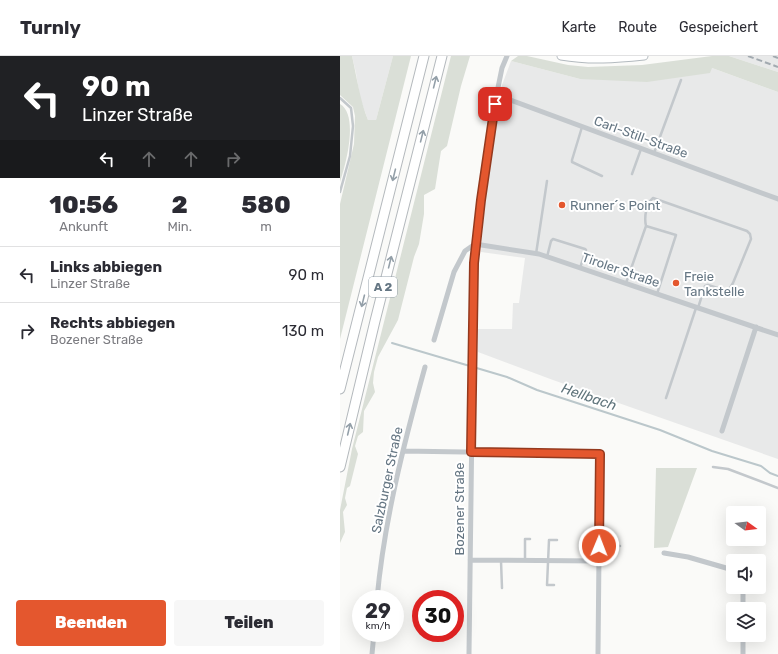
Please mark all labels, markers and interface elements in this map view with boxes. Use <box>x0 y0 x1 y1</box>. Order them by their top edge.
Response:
text: Turnly <box>20 16 81 39</box>
text: Karte <box>561 19 596 36</box>
text: Route <box>618 19 657 36</box>
text: Gespeichert <box>679 19 758 36</box>
text: 90 m <box>82 70 151 103</box>
icon: left <box>16 72 68 124</box>
one-way arrow <box>432 76 440 89</box>
pin <box>478 87 512 121</box>
icon: arrive <box>484 93 506 115</box>
text: Linzer Straße <box>82 104 193 126</box>
street label: Carl-Still-Straße <box>592 113 690 161</box>
one-way arrow <box>418 130 426 143</box>
icon: left <box>96 148 118 170</box>
icon: ahead <box>138 148 160 170</box>
icon: ahead <box>180 148 202 170</box>
icon: right <box>222 148 244 170</box>
one-way arrow <box>390 168 398 181</box>
text: 10:56 <box>49 191 118 219</box>
text: 2 <box>172 191 188 219</box>
text: 580 <box>241 191 291 219</box>
place label: Runner´s Point <box>570 198 660 213</box>
marker: Runner´s Point <box>557 200 567 210</box>
text: Ankunft <box>59 219 108 234</box>
text: Min. <box>167 219 192 234</box>
text: m <box>260 219 272 234</box>
street label: Tiroler Straße <box>580 250 662 290</box>
one-way arrow <box>386 256 394 269</box>
text: Links abbiegen <box>50 258 162 276</box>
icon: left <box>16 264 38 286</box>
text: 90 m <box>289 266 324 284</box>
place label: Freie Tankstelle <box>684 269 745 299</box>
text: Linzer Straße <box>50 276 130 291</box>
road number: A 2 <box>369 277 397 297</box>
marker: Freie Tankstelle <box>671 278 681 288</box>
one-way arrow <box>358 295 366 308</box>
text: Rechts abbiegen <box>50 314 175 332</box>
icon: right <box>16 320 38 342</box>
text: 130 m <box>282 322 324 340</box>
text: Bozener Straße <box>50 332 143 347</box>
water label: Hellbach <box>559 380 619 414</box>
one-way arrow <box>346 423 353 436</box>
street label: Salzburger Straße <box>368 425 407 535</box>
street label: Bozener Straße <box>452 463 467 556</box>
north arrow <box>726 506 766 546</box>
map controls <box>726 506 766 642</box>
position arrow <box>578 525 620 567</box>
button: sound <box>726 554 766 594</box>
speed limit sign: 30 <box>412 590 464 642</box>
text: 29 <box>365 599 391 623</box>
button: Beenden <box>16 600 166 646</box>
button: Teilen <box>174 600 324 646</box>
button: layers <box>726 602 766 642</box>
text: km/h <box>366 620 390 632</box>

